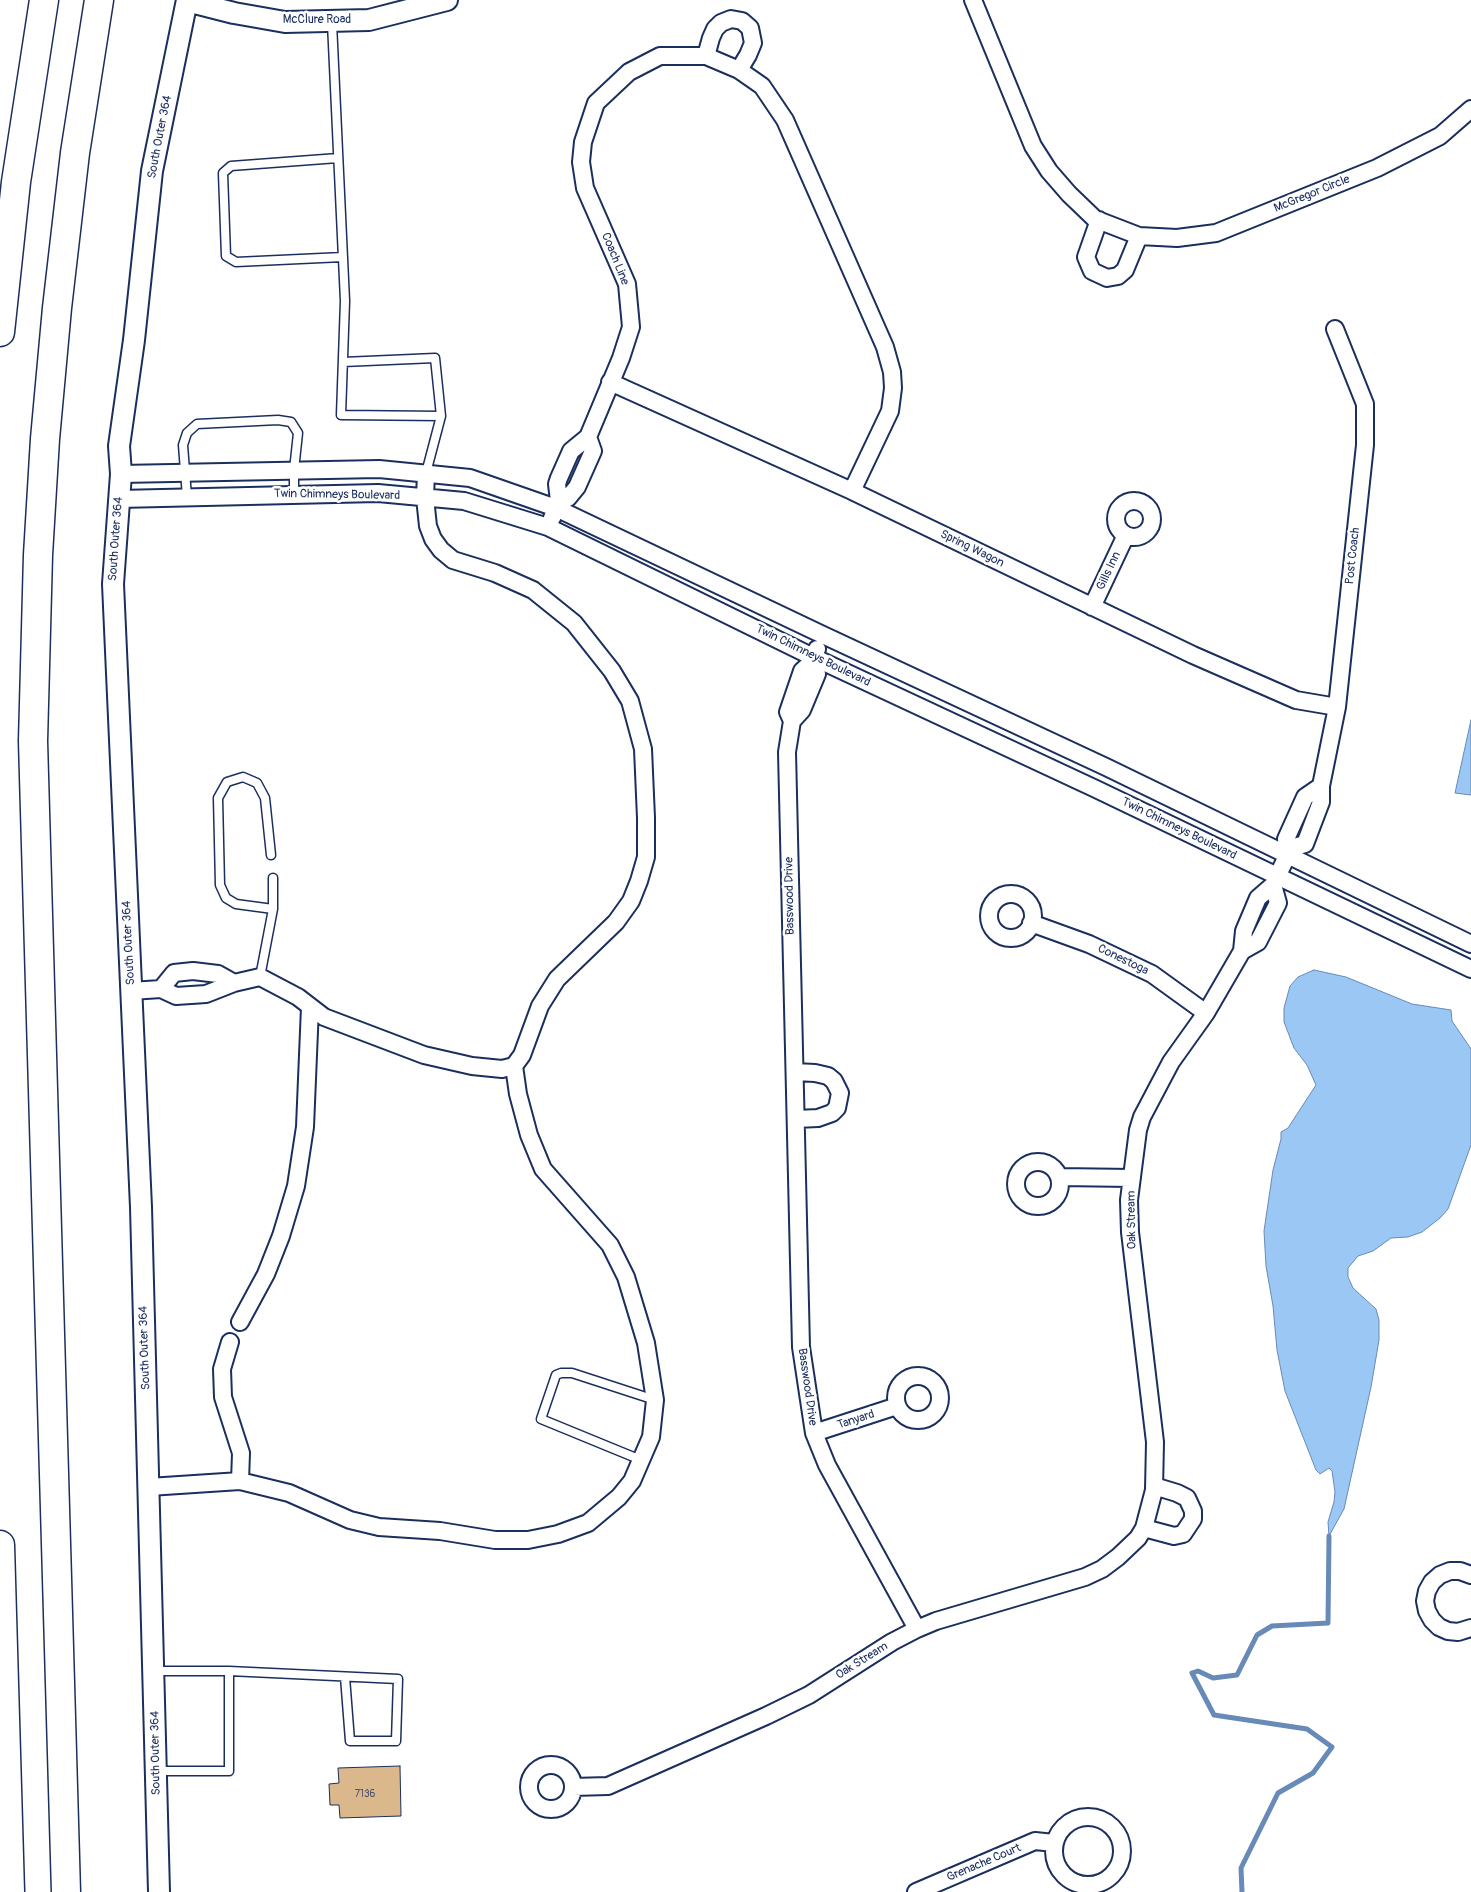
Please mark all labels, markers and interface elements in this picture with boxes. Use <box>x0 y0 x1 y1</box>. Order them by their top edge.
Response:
street label: McClure Road <box>283 13 351 27</box>
street label: South Outer 364 <box>145 94 175 180</box>
street label: McGregor Circle <box>1272 172 1352 216</box>
street label: Coach Line <box>598 231 632 287</box>
street label: Twin Chimneys Boulevard <box>274 487 400 503</box>
street label: South Outer 364 <box>106 496 126 582</box>
street label: Spring Wagon <box>938 527 1006 571</box>
street label: Post Coach <box>1343 527 1363 585</box>
street label: Gills Inn <box>1094 549 1124 593</box>
street label: Twin Chimneys Boulevard <box>753 622 873 690</box>
street label: Twin Chimneys Boulevard <box>1119 795 1239 863</box>
street label: Basswood Drive <box>782 857 798 935</box>
street label: South Outer 364 <box>120 900 138 986</box>
street label: Conestoga <box>1095 942 1151 978</box>
street label: Oak Stream <box>1124 1190 1140 1250</box>
street label: South Outer 364 <box>136 1306 154 1390</box>
street label: Basswood Drive <box>794 1347 820 1427</box>
street label: Tanyard <box>836 1407 876 1433</box>
street label: Oak Stream <box>833 1639 891 1683</box>
street label: South Outer 364 <box>148 1711 164 1795</box>
house number: 7136 <box>355 1788 375 1800</box>
street label: Grenache Court <box>945 1841 1023 1885</box>

